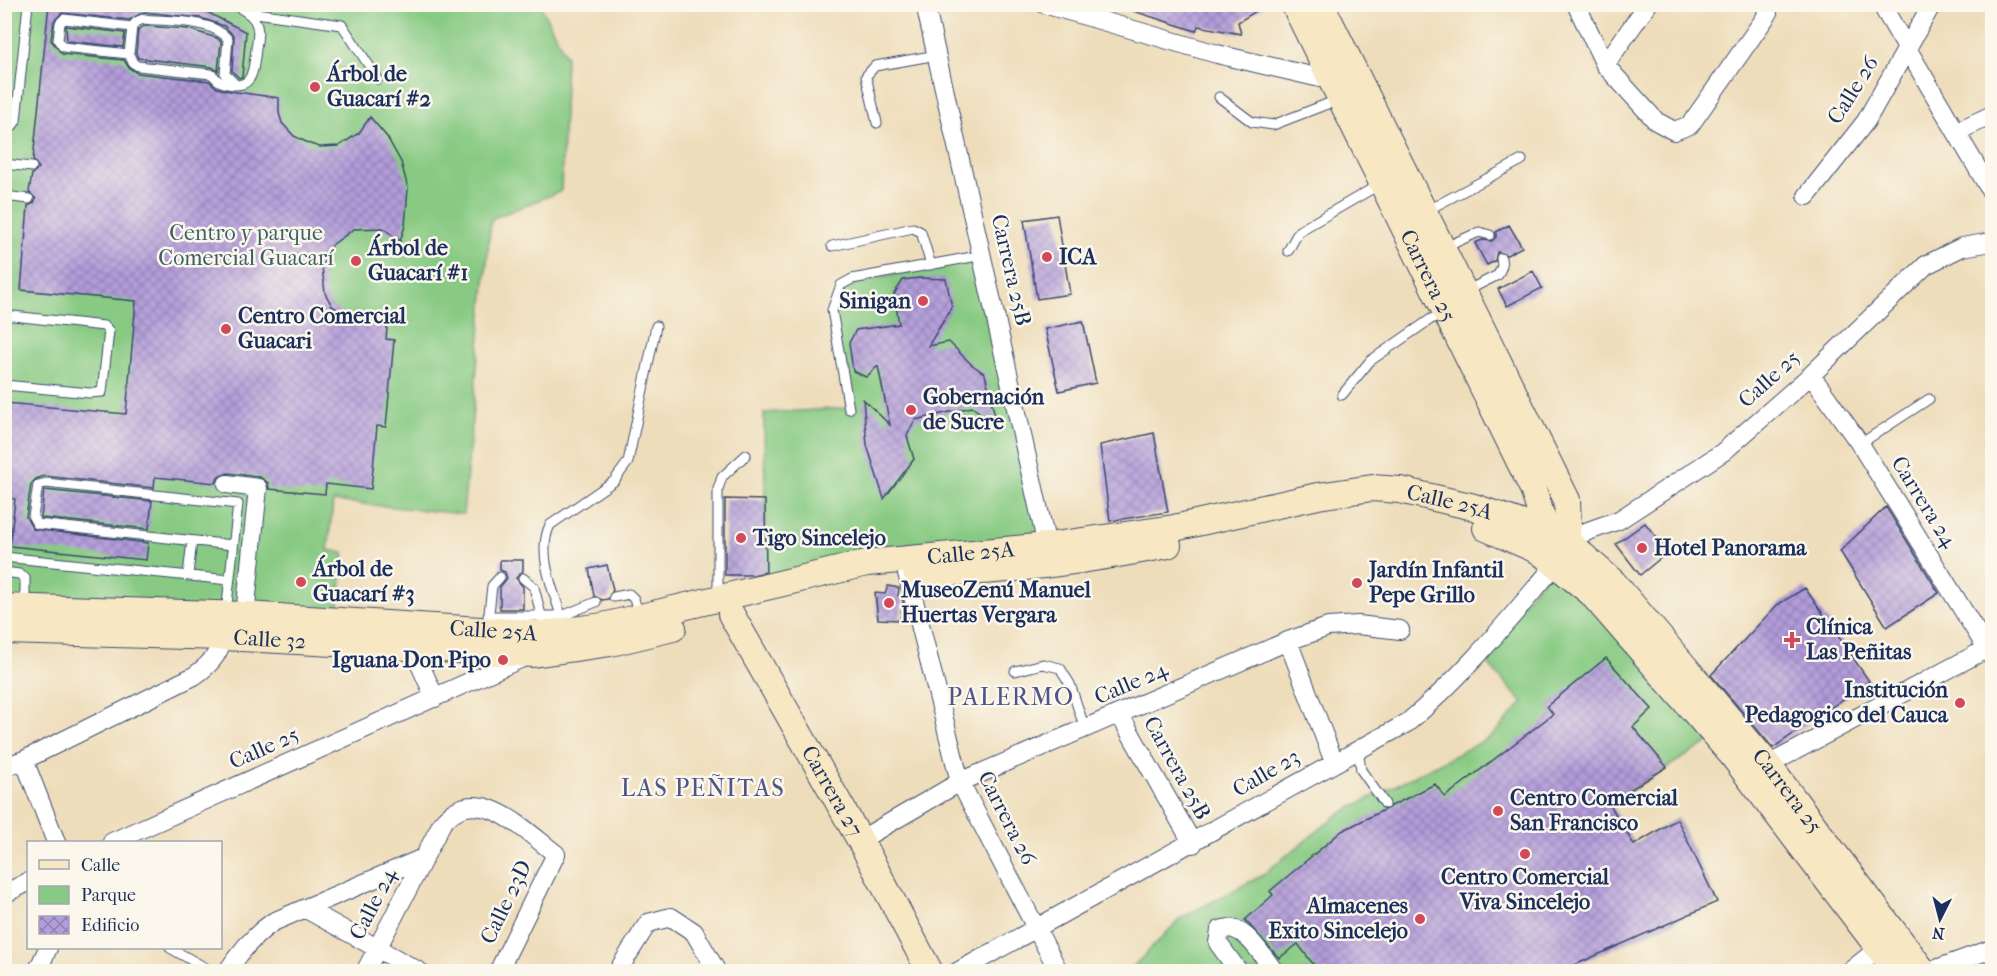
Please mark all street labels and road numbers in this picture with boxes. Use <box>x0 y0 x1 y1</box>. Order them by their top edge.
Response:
street label: Calle 26 <box>1822 51 1884 129</box>
street label: Carrera 25B <box>986 212 1036 328</box>
street label: Carrera 25 <box>1394 225 1462 326</box>
street label: Calle 25 <box>1733 345 1805 413</box>
street label: Carrera 24 <box>1886 451 1963 553</box>
street label: Calle 25A <box>1404 479 1497 526</box>
street label: Calle 25A <box>926 536 1016 570</box>
street label: Calle 25A <box>449 615 539 647</box>
street label: Calle 32 <box>233 625 307 655</box>
street label: Calle 24 <box>1091 656 1172 710</box>
street label: Carrera 25B <box>1138 712 1216 824</box>
street label: Calle 25 <box>225 721 303 775</box>
street label: Carrera 27 <box>796 741 868 841</box>
street label: Carrera 25 <box>1747 743 1828 838</box>
street label: Calle 23 <box>1228 744 1304 802</box>
street label: Carrera 26 <box>972 767 1042 869</box>
street label: Calle 23D <box>475 856 537 948</box>
street label: Calle 24 <box>344 863 402 944</box>

